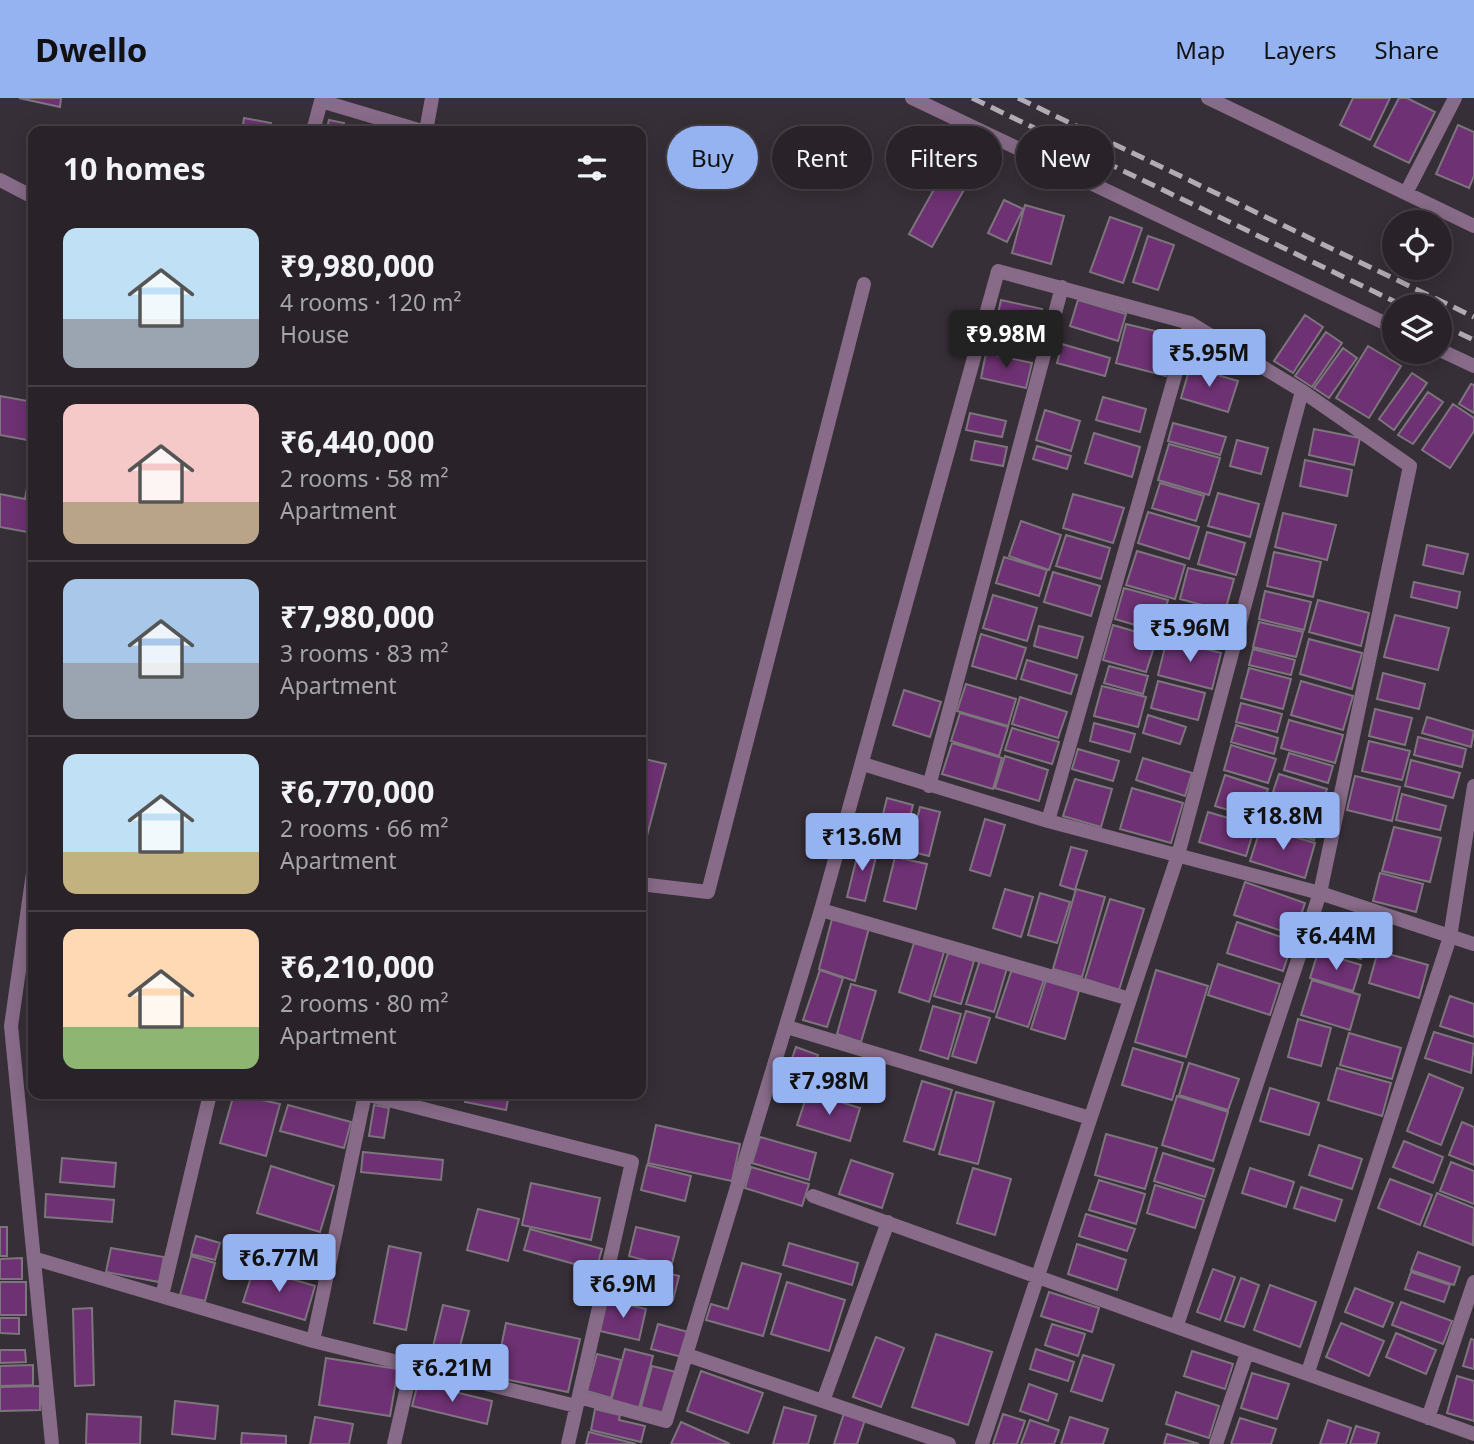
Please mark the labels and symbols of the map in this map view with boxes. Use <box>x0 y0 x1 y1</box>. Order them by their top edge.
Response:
pin: ₹9.98M <box>949 310 1063 370</box>
pin: ₹5.95M <box>1152 330 1266 389</box>
pin: ₹5.96M <box>1133 604 1247 664</box>
pin: ₹18.8M <box>1226 792 1340 852</box>
pin: ₹13.6M <box>805 814 919 873</box>
pin: ₹6.44M <box>1279 912 1393 972</box>
pin: ₹7.98M <box>772 1058 886 1117</box>
pin: ₹6.77M <box>222 1234 336 1294</box>
pin: ₹6.9M <box>574 1260 672 1320</box>
pin: ₹6.21M <box>395 1344 509 1404</box>

